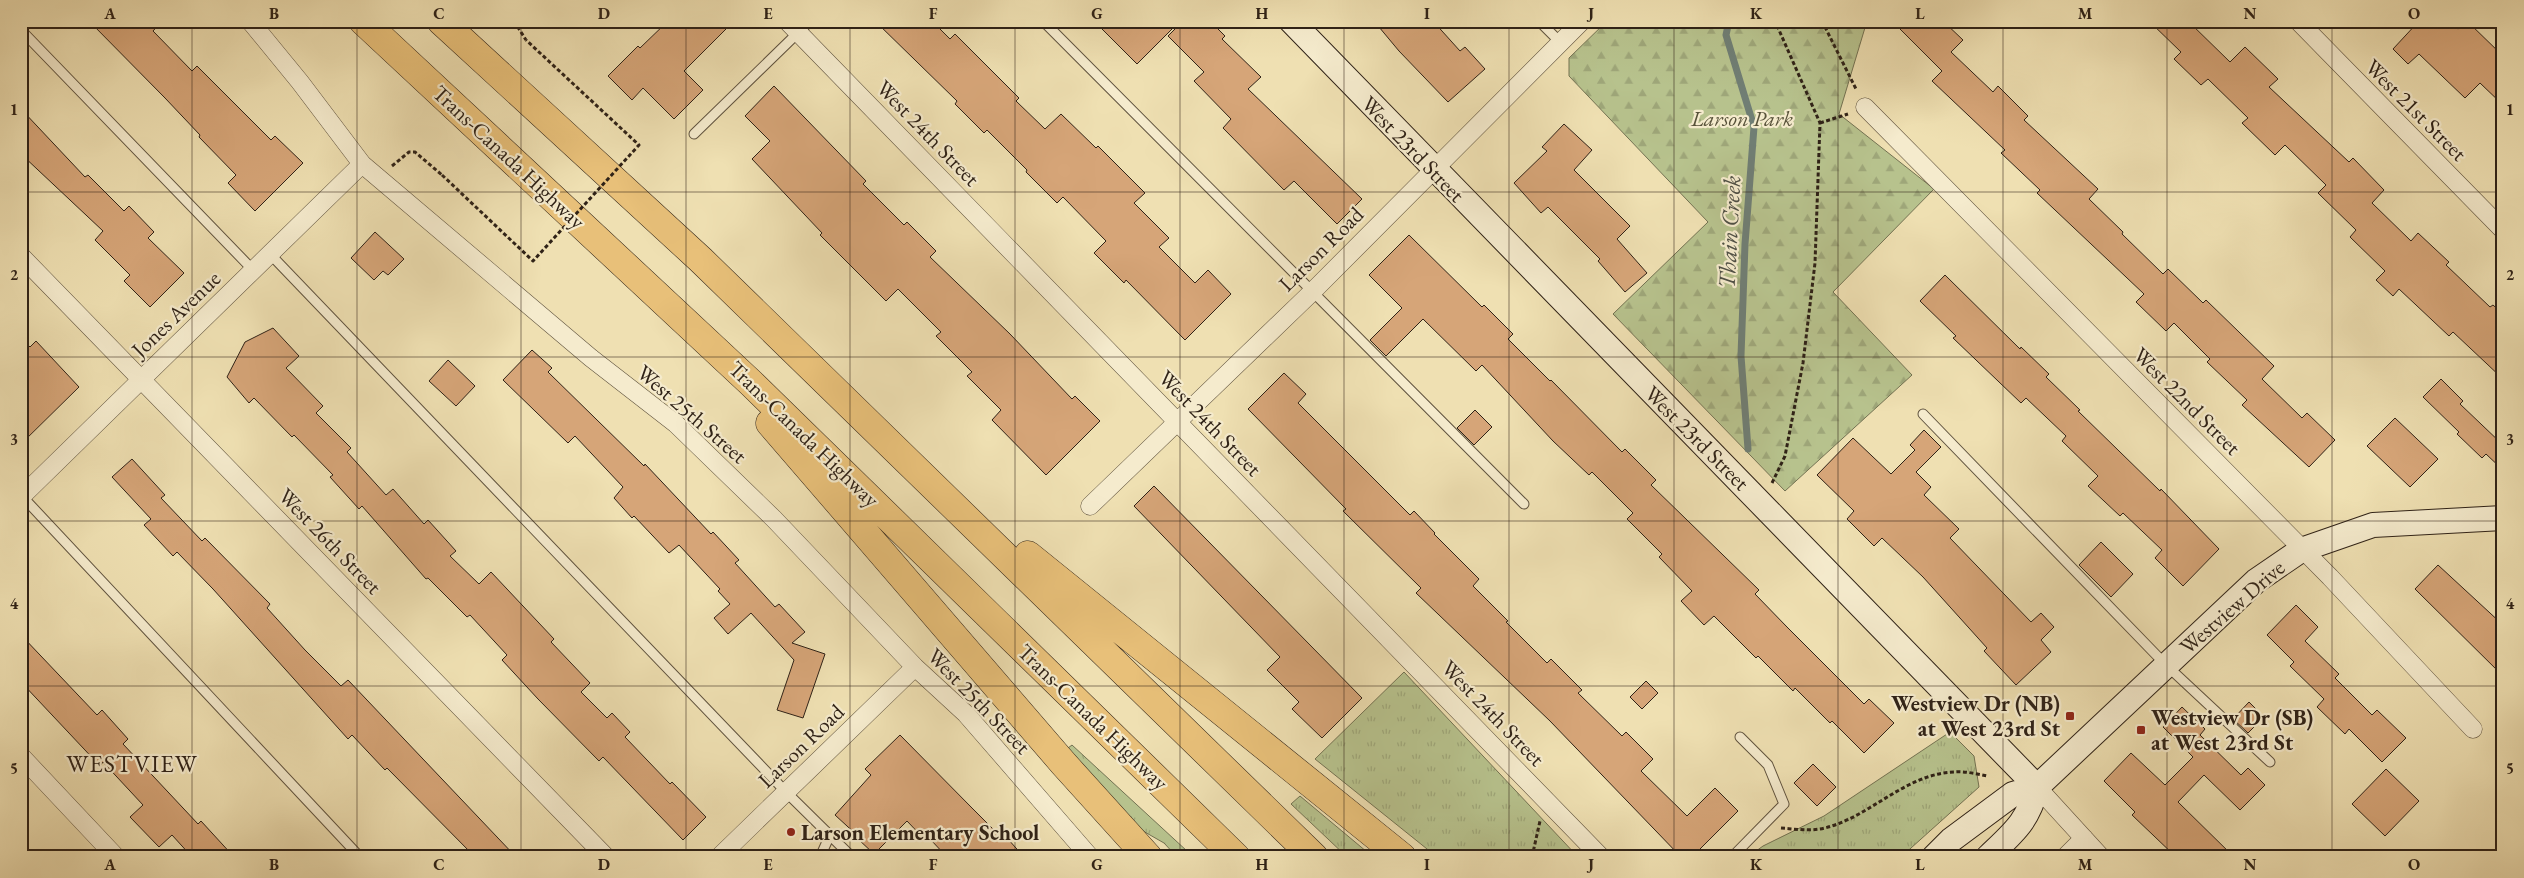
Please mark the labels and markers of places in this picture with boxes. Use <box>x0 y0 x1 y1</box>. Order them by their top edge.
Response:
place label: Westview Dr (NB) at West 23rd St <box>1891 689 2061 743</box>
place label: Westview Dr (SB) at West 23rd St <box>2151 703 2313 757</box>
marker: Westview Dr (NB) at West 23rd St <box>2064 710 2076 722</box>
marker: Westview Dr (SB) at West 23rd St <box>2135 724 2147 736</box>
place label: Larson Elementary School <box>801 818 1039 847</box>
marker: Larson Elementary School <box>785 826 797 838</box>

